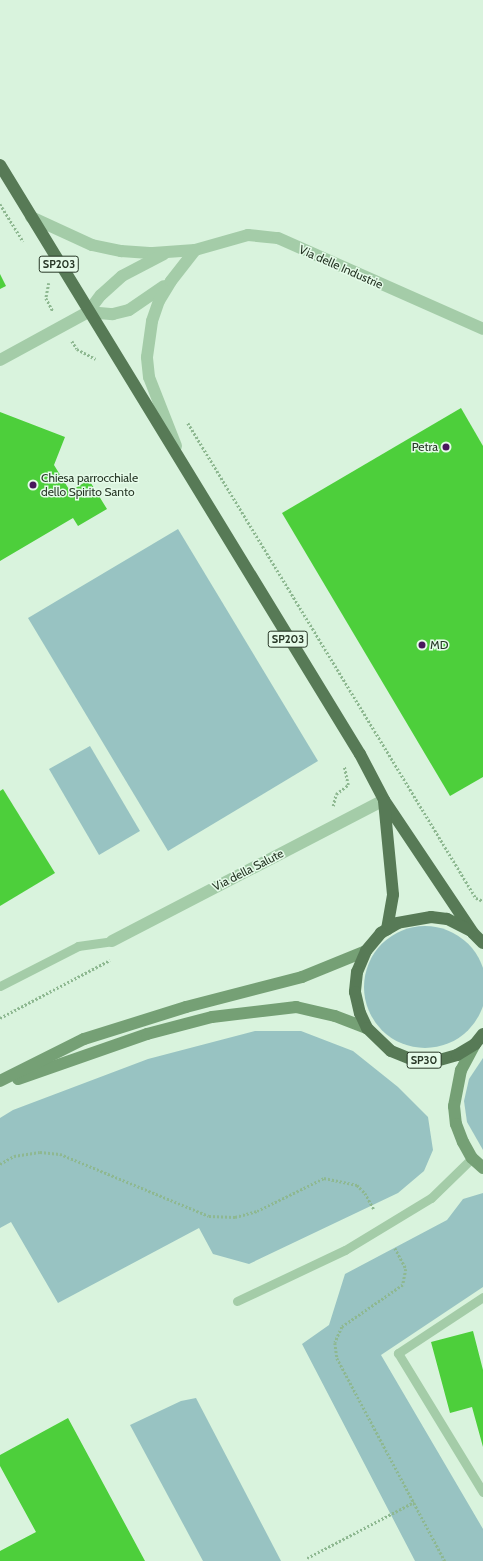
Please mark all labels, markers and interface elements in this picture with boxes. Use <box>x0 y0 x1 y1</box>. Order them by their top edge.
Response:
street label: Via delle Industrie <box>297 242 385 292</box>
road number: SP203 <box>38 255 80 273</box>
place label: Petra <box>412 440 438 454</box>
marker: Petra <box>441 442 451 452</box>
place label: Chiesa parrocchiale dello Spirito Santo <box>41 471 138 499</box>
marker: Chiesa parrocchiale dello Spirito Santo <box>28 480 38 490</box>
road number: SP203 <box>267 630 309 648</box>
place label: MD <box>430 638 448 652</box>
marker: MD <box>417 640 427 650</box>
street label: Via della Salute <box>210 846 286 894</box>
road number: SP30 <box>406 1051 442 1069</box>

